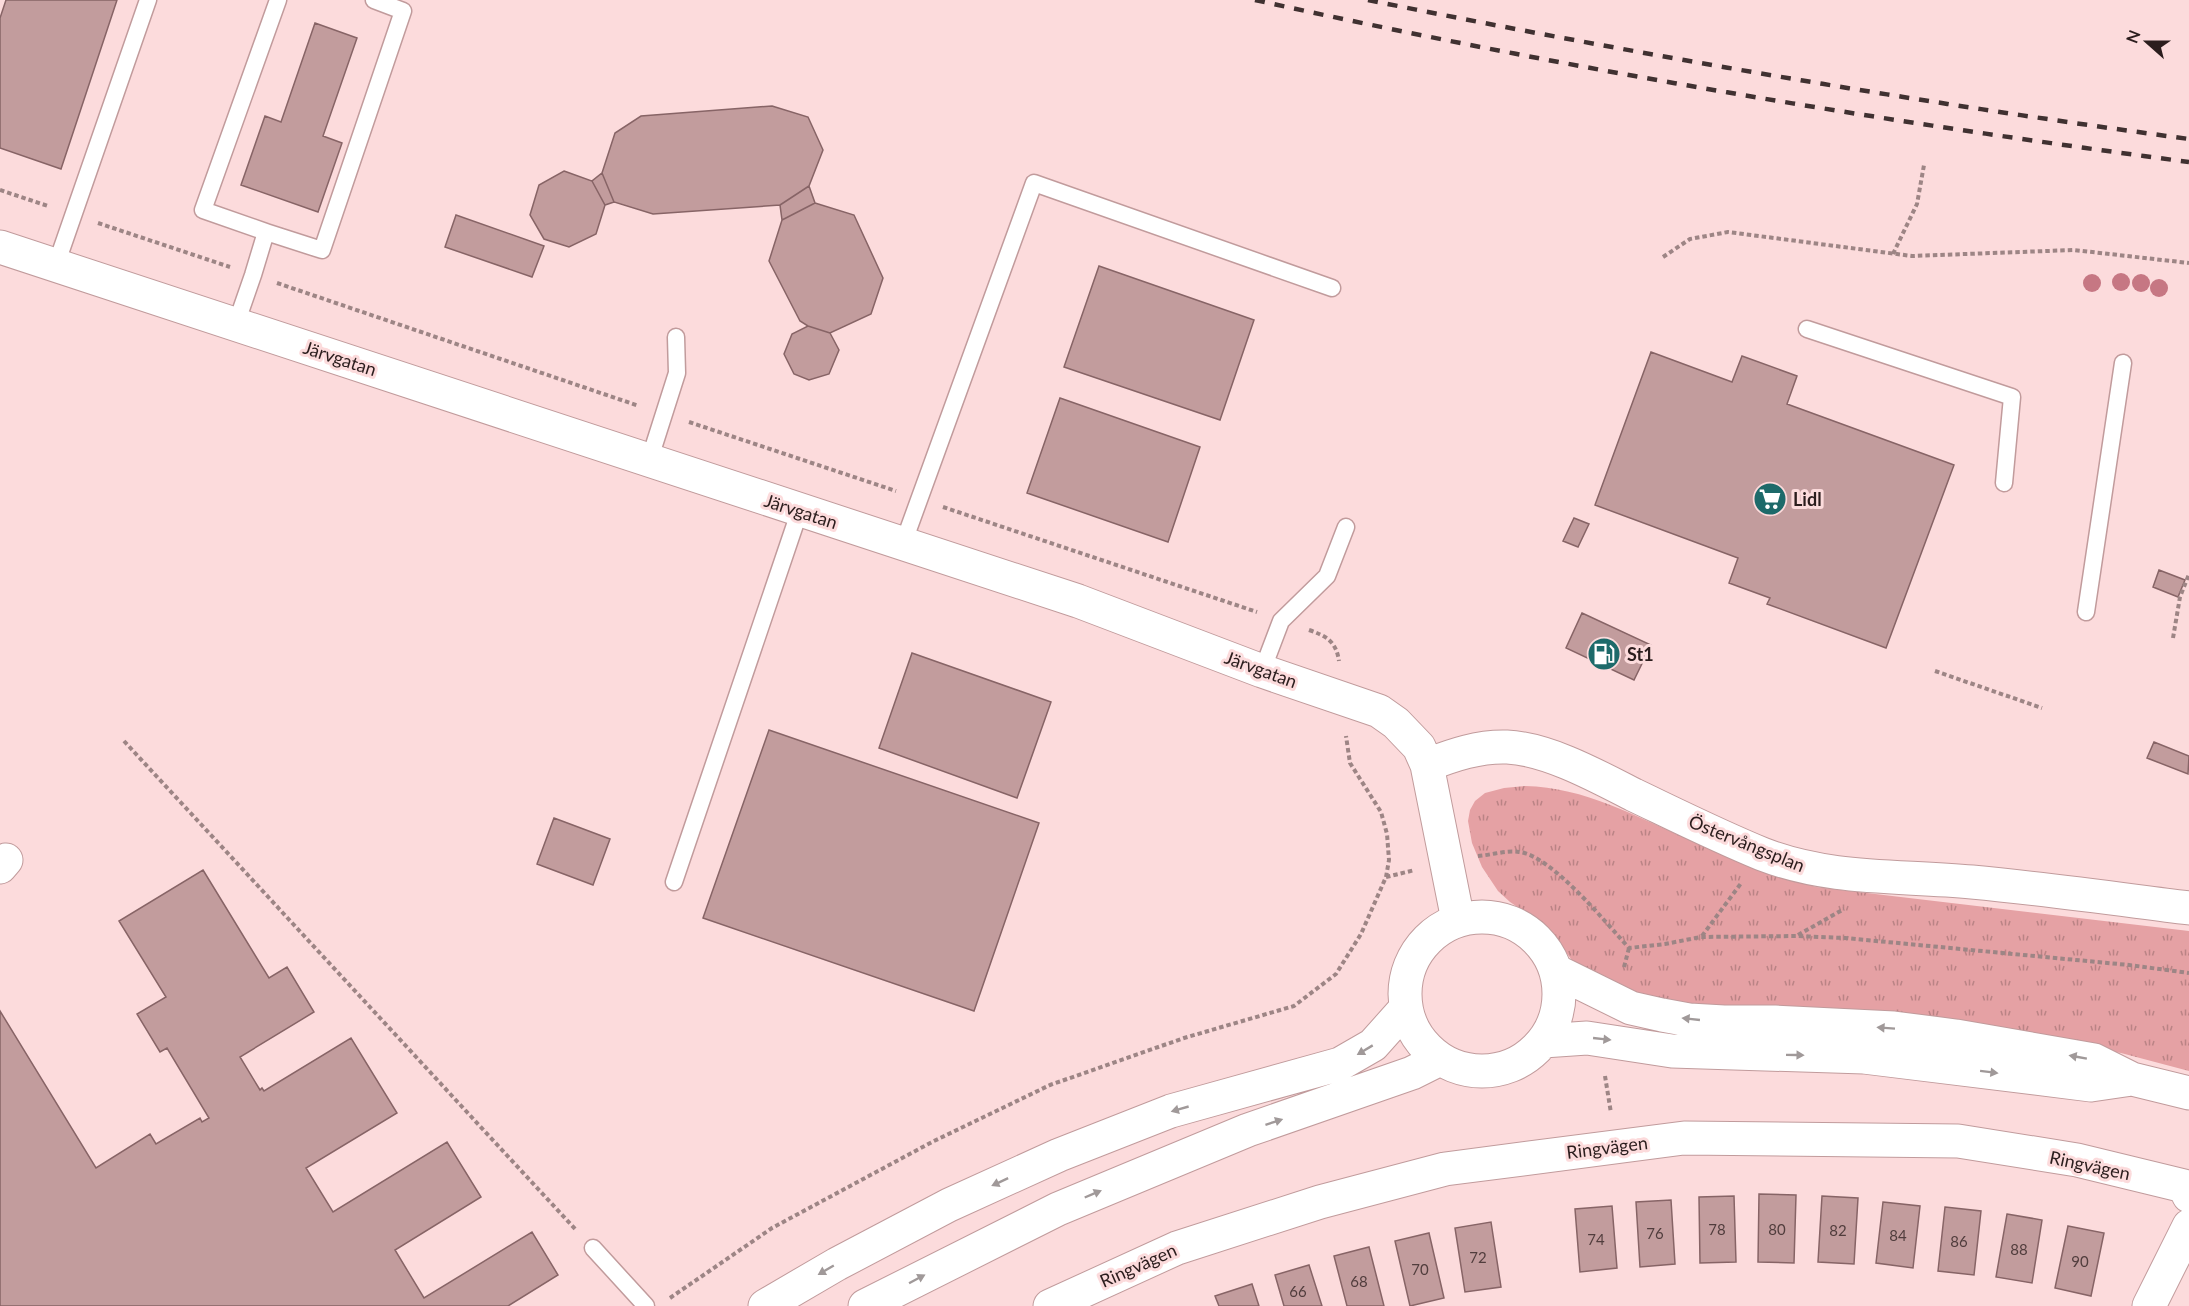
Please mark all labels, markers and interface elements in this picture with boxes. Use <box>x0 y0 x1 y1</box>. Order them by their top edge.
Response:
north arrow <box>2117 12 2177 72</box>
text: N <box>2121 27 2144 46</box>
street label: Järvgatan <box>301 336 379 380</box>
supermarket icon: Lidl <box>1752 481 1788 517</box>
place label: Lidl <box>1793 488 1822 510</box>
street label: Järvgatan <box>762 489 840 533</box>
fuel station icon: St1 <box>1586 636 1622 672</box>
place label: St1 <box>1627 643 1654 665</box>
street label: Järvgatan <box>1222 646 1300 692</box>
street label: Östervångsplan <box>1686 810 1808 876</box>
one-way arrow <box>1681 1015 1700 1024</box>
one-way arrow <box>1876 1023 1895 1033</box>
one-way arrow <box>1592 1034 1611 1044</box>
one-way arrow <box>1357 1044 1373 1055</box>
one-way arrow <box>1786 1050 1805 1060</box>
one-way arrow <box>2069 1053 2088 1062</box>
one-way arrow <box>1980 1068 1999 1077</box>
one-way arrow <box>1171 1104 1190 1114</box>
one-way arrow <box>1265 1116 1283 1126</box>
street label: Ringvägen <box>1565 1131 1649 1163</box>
street label: Ringvägen <box>2048 1146 2132 1184</box>
one-way arrow <box>991 1177 1008 1186</box>
one-way arrow <box>1084 1189 1102 1199</box>
house number: 78 <box>1708 1220 1726 1238</box>
house number: 80 <box>1768 1220 1786 1238</box>
house number: 82 <box>1829 1221 1847 1239</box>
house number: 76 <box>1646 1224 1664 1242</box>
house number: 84 <box>1889 1226 1907 1244</box>
house number: 74 <box>1587 1230 1605 1248</box>
house number: 86 <box>1950 1232 1968 1250</box>
street label: Ringvägen <box>1096 1238 1180 1292</box>
house number: 88 <box>2010 1240 2028 1258</box>
house number: 72 <box>1469 1248 1487 1266</box>
house number: 90 <box>2071 1252 2089 1270</box>
house number: 70 <box>1411 1260 1429 1278</box>
one-way arrow <box>818 1265 834 1276</box>
house number: 68 <box>1350 1272 1368 1290</box>
one-way arrow <box>909 1274 926 1284</box>
house number: 66 <box>1289 1282 1307 1300</box>

